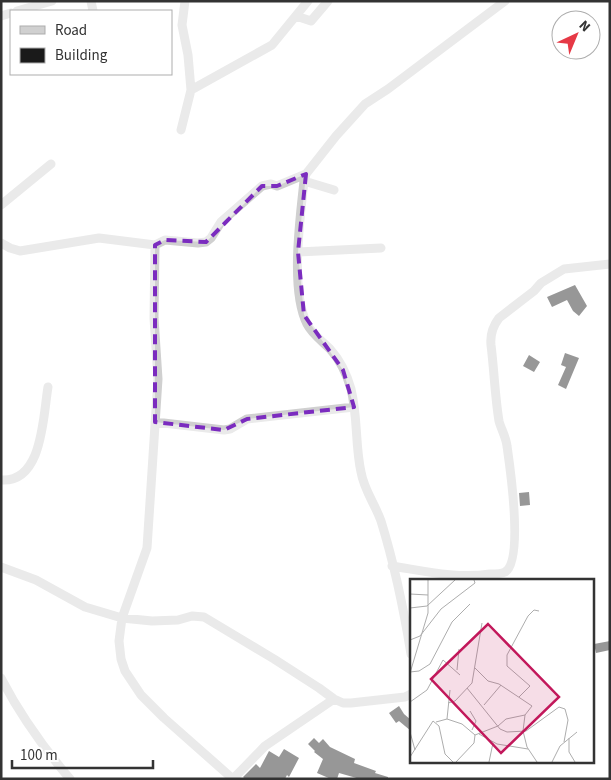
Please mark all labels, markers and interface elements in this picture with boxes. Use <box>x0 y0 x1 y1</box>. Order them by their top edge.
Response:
legend <box>10 10 172 75</box>
north arrow <box>551 10 601 60</box>
text: N <box>574 16 595 37</box>
text: Road <box>55 20 87 41</box>
text: Building <box>55 45 108 66</box>
inset map <box>410 579 594 762</box>
scale bar <box>12 738 154 770</box>
text: 100 m <box>20 745 58 766</box>

